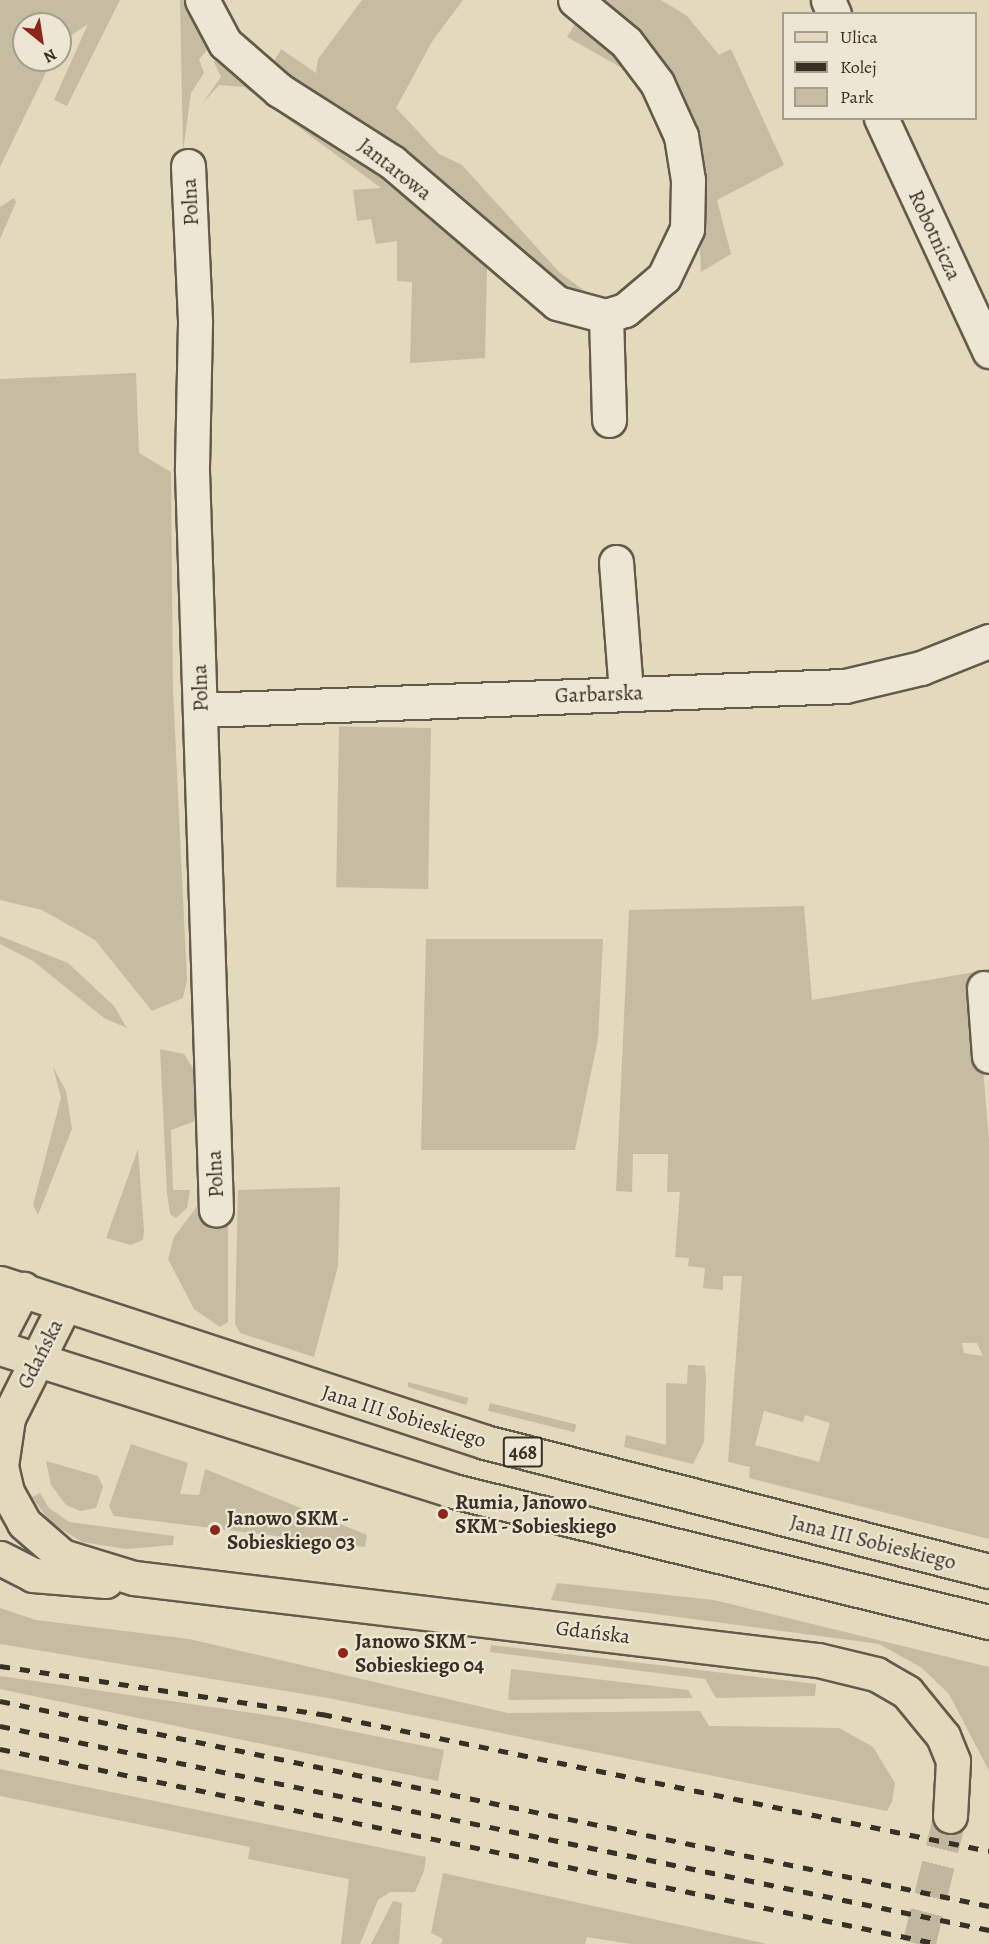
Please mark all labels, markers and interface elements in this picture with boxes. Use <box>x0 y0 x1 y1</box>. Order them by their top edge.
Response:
north arrow <box>12 12 72 72</box>
legend <box>782 12 977 120</box>
text: Ulica <box>840 25 878 49</box>
text: N <box>39 43 61 68</box>
text: Kolej <box>840 55 877 79</box>
text: Park <box>840 85 874 109</box>
street label: Jantarowa <box>353 132 437 206</box>
street label: Polna <box>176 178 204 226</box>
street label: Robotnicza <box>903 186 967 284</box>
street label: Polna <box>187 664 213 712</box>
street label: Garbarska <box>554 680 644 708</box>
street label: Polna <box>201 1150 229 1198</box>
street label: Gdańska <box>12 1315 68 1393</box>
street label: Jana III Sobieskiego <box>319 1379 489 1453</box>
road number: 468 <box>502 1435 544 1469</box>
place label: Rumia, Janowo SKM - Sobieskiego <box>455 1489 617 1539</box>
place label: Janowo SKM - Sobieskiego 03 <box>227 1505 355 1555</box>
marker: Rumia, Janowo SKM - Sobieskiego <box>436 1507 450 1521</box>
street label: Jana III Sobieskiego <box>787 1509 959 1575</box>
marker: Janowo SKM - Sobieskiego 03 <box>208 1523 222 1537</box>
street label: Gdańska <box>554 1615 632 1649</box>
place label: Janowo SKM - Sobieskiego 04 <box>355 1628 484 1678</box>
marker: Janowo SKM - Sobieskiego 04 <box>336 1646 350 1660</box>

